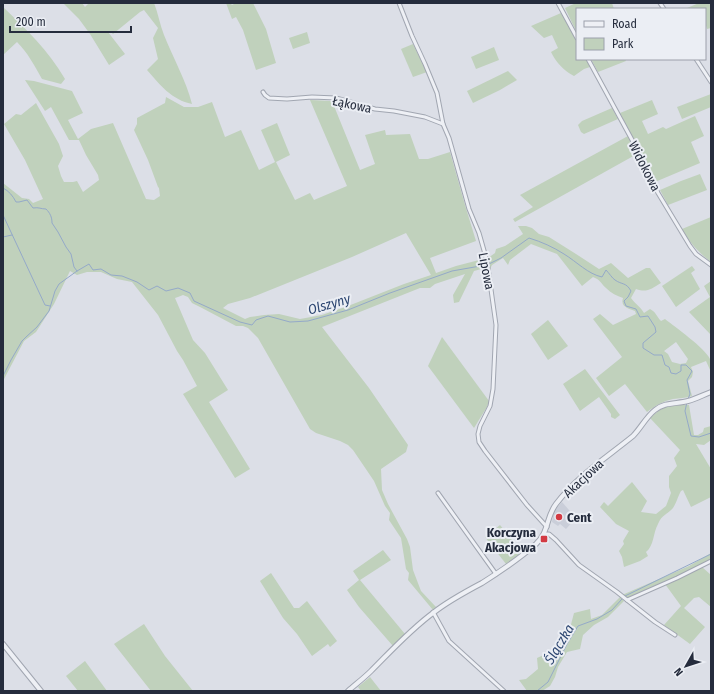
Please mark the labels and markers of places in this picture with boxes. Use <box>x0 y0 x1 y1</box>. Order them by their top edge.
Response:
place label: Cent <box>567 510 592 525</box>
marker: Cent <box>554 512 564 522</box>
place label: Korczyna Akacjowa <box>484 525 537 555</box>
marker: Korczyna Akacjowa <box>539 534 549 544</box>

